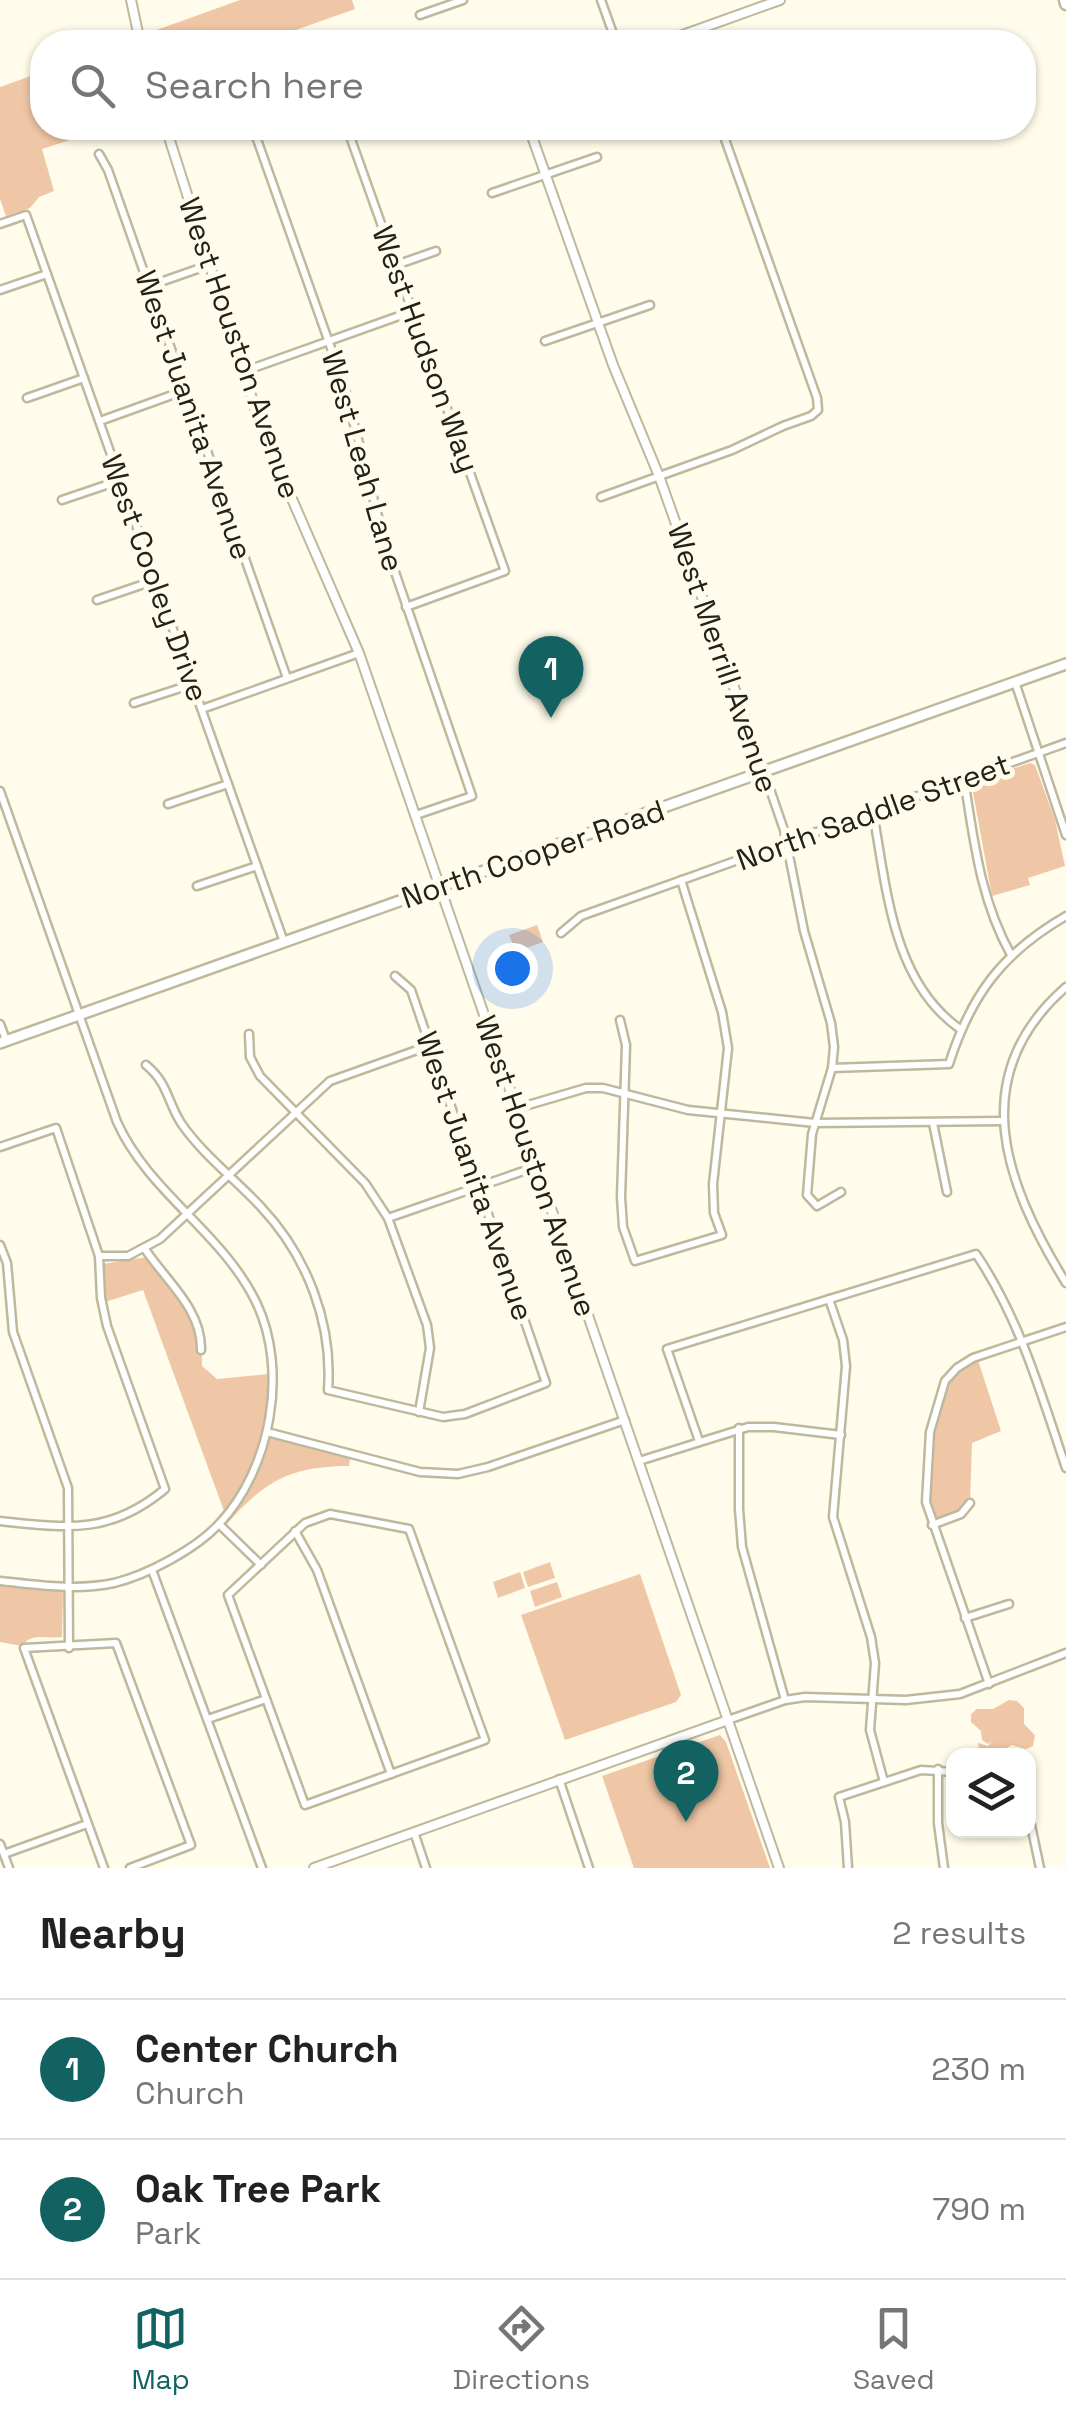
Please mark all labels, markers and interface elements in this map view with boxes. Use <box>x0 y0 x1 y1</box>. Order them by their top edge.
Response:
search box <box>30 30 1036 140</box>
icon: search <box>65 58 120 113</box>
text: Search here <box>145 61 364 109</box>
street label: West Houston Avenue <box>170 192 310 504</box>
street label: West Hudson Way <box>363 220 489 478</box>
street label: West Juanita Avenue <box>126 265 262 565</box>
street label: West Leah Lane <box>313 346 413 576</box>
street label: West Cooley Drive <box>92 449 218 707</box>
street label: West Merrill Avenue <box>659 518 787 798</box>
pin: 1 <box>518 636 584 718</box>
street label: North Saddle Street <box>731 744 1015 880</box>
street label: North Cooper Road <box>396 791 670 917</box>
your location <box>487 943 538 994</box>
street label: West Houston Avenue <box>466 1010 606 1322</box>
street label: West Juanita Avenue <box>407 1026 543 1326</box>
pin: 2 <box>654 1740 718 1822</box>
map controls <box>946 1748 1036 1838</box>
button: layers <box>946 1748 1036 1838</box>
text: Nearby <box>40 1907 186 1960</box>
text: 2 results <box>892 1913 1026 1953</box>
text: Center Church <box>135 2025 399 2073</box>
text: 1 <box>65 2049 80 2089</box>
text: 230 m <box>931 2049 1026 2089</box>
text: Church <box>135 2073 245 2113</box>
text: Oak Tree Park <box>135 2165 381 2213</box>
text: 2 <box>63 2189 82 2229</box>
text: 790 m <box>932 2189 1026 2229</box>
text: Park <box>135 2213 202 2253</box>
tab: Map <box>131 2301 190 2397</box>
tab: Directions <box>453 2301 590 2397</box>
tab: Saved <box>853 2301 935 2397</box>

